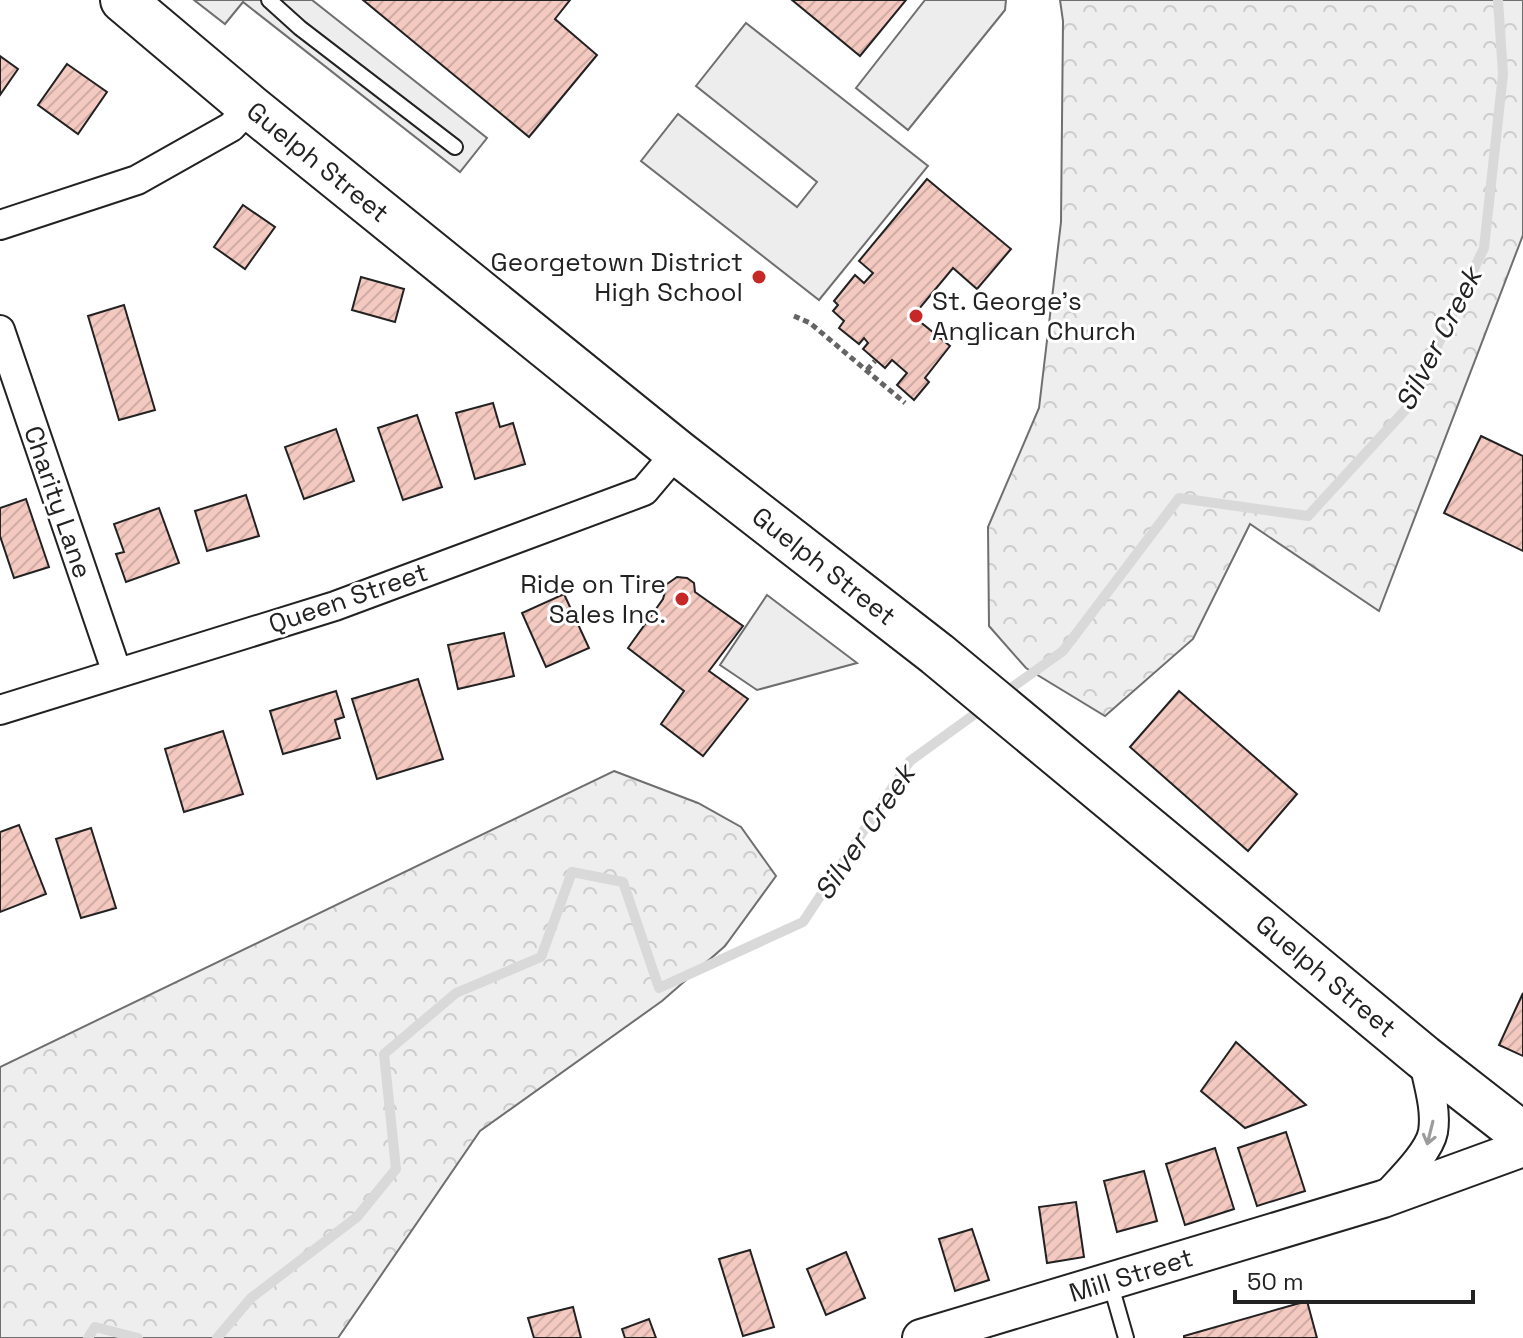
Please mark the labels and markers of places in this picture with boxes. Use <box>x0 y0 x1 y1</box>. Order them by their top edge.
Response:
place label: Georgetown District High School <box>491 245 743 309</box>
marker: Georgetown District High School <box>750 268 768 286</box>
place label: St. George's Anglican Church <box>932 284 1136 348</box>
marker: St. George's Anglican Church <box>907 307 925 325</box>
place label: Ride on Tire Sales Inc. <box>520 567 666 631</box>
marker: Ride on Tire Sales Inc. <box>673 590 691 608</box>

